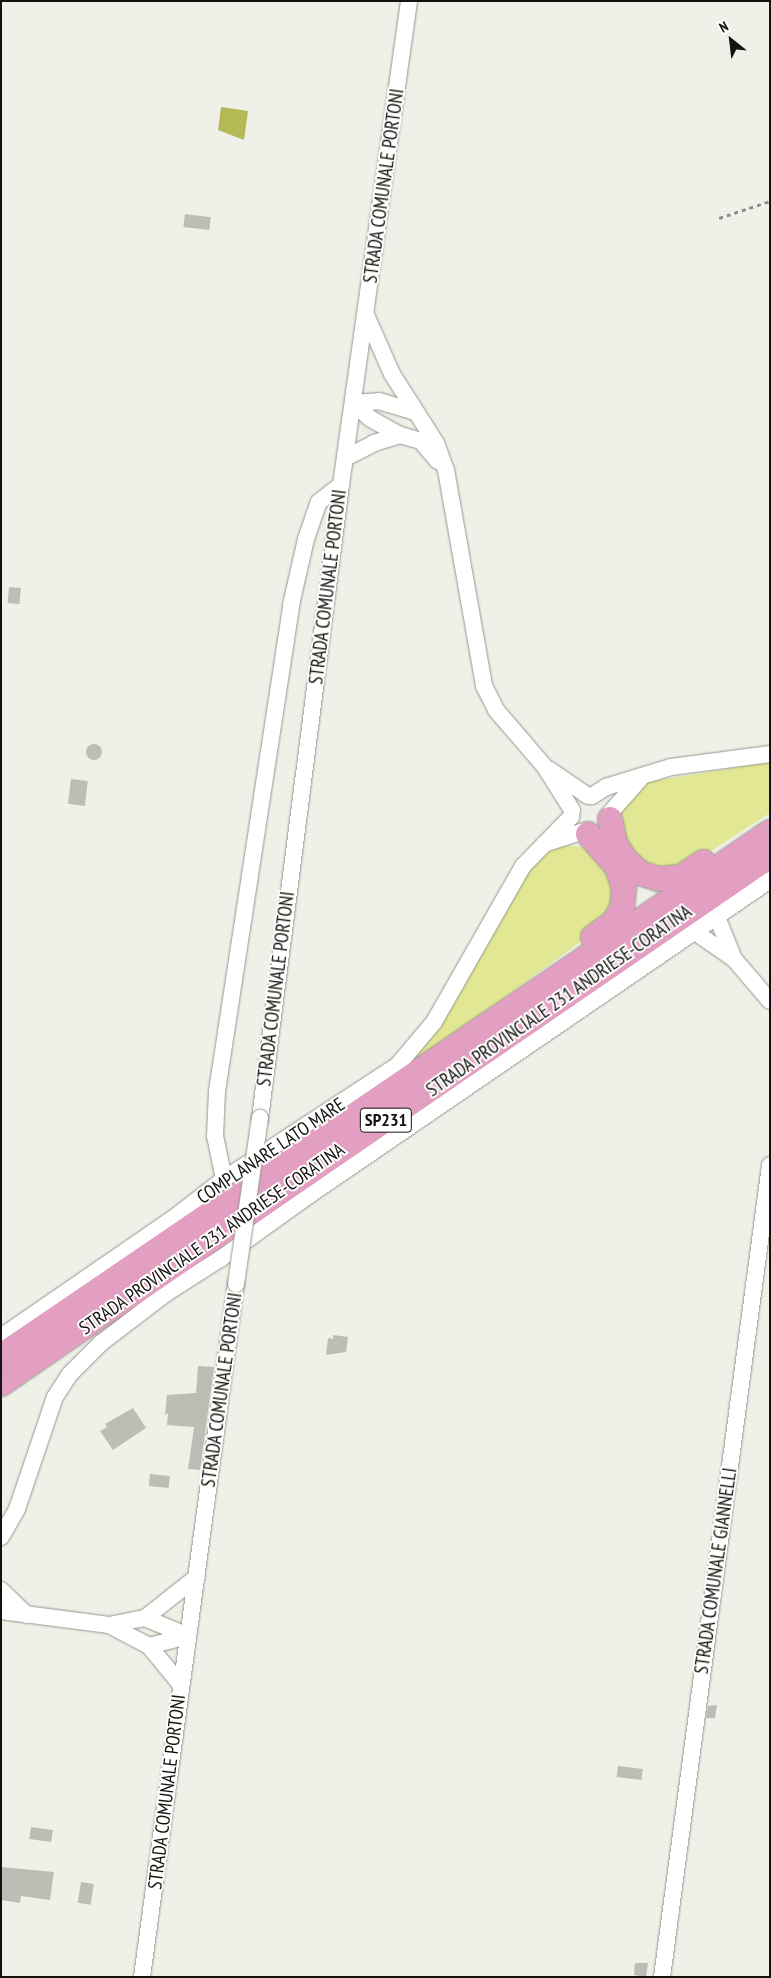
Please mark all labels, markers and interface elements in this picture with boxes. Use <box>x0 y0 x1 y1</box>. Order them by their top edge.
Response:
north arrow <box>706 15 756 65</box>
text: N <box>716 17 731 37</box>
street label: STRADA COMUNALE PORTONI <box>359 87 409 285</box>
street label: STRADA COMUNALE PORTONI <box>305 488 351 686</box>
street label: STRADA COMUNALE PORTONI <box>253 890 299 1088</box>
street label: STRADA PROVINCIALE 231 ANDRIESE-CORATINA <box>422 900 696 1102</box>
street label: COMPLANARE LATO MARE <box>193 1093 349 1209</box>
road number: SP231 <box>360 1104 412 1136</box>
street label: STRADA PROVINCIALE 231 ANDRIESE-CORATINA <box>75 1138 349 1340</box>
street label: STRADA COMUNALE PORTONI <box>197 1291 247 1489</box>
street label: STRADA COMUNALE GIANNELLI <box>690 1466 742 1676</box>
street label: STRADA COMUNALE PORTONI <box>144 1693 190 1891</box>

